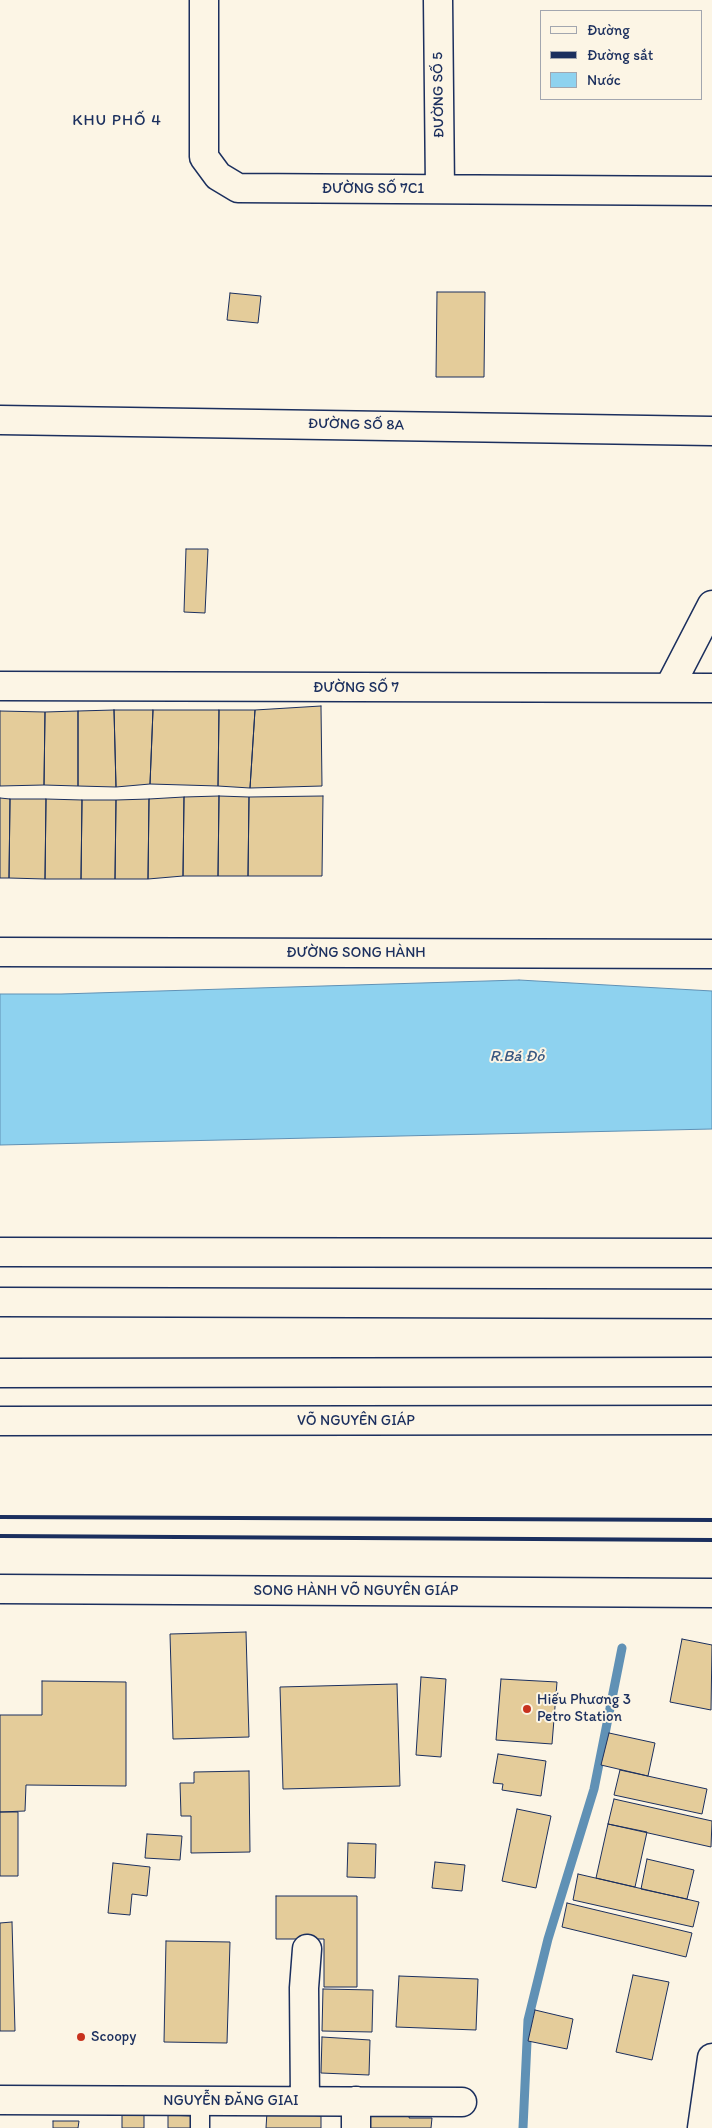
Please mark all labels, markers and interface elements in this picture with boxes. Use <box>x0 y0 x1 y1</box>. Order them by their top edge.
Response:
legend <box>540 10 702 100</box>
text: Đường <box>587 21 630 39</box>
text: Đường sắt <box>587 46 653 64</box>
street label: ĐƯỜNG SỐ 5 <box>429 52 449 138</box>
text: Nước <box>587 71 621 89</box>
district label: KHU PHỐ 4 <box>71 111 163 131</box>
street label: ĐƯỜNG SỐ 7C1 <box>322 180 424 198</box>
street label: ĐƯỜNG SỐ 8A <box>308 415 404 435</box>
street label: ĐƯỜNG SỐ 7 <box>313 679 399 697</box>
street label: ĐƯỜNG SONG HÀNH <box>286 944 426 962</box>
water label: R.Bá Đỏ <box>490 1047 544 1067</box>
street label: VÕ NGUYÊN GIÁP <box>297 1412 415 1430</box>
street label: SONG HÀNH VÕ NGUYÊN GIÁP <box>254 1582 458 1600</box>
place label: Hiếu Phương 3 Petro Station <box>537 1691 631 1726</box>
marker: Hiếu Phương 3 Petro Station <box>521 1703 533 1715</box>
place label: Scoopy <box>91 2028 136 2046</box>
marker: Scoopy <box>75 2031 87 2043</box>
street label: NGUYỄN ĐĂNG GIAI <box>163 2092 299 2110</box>

